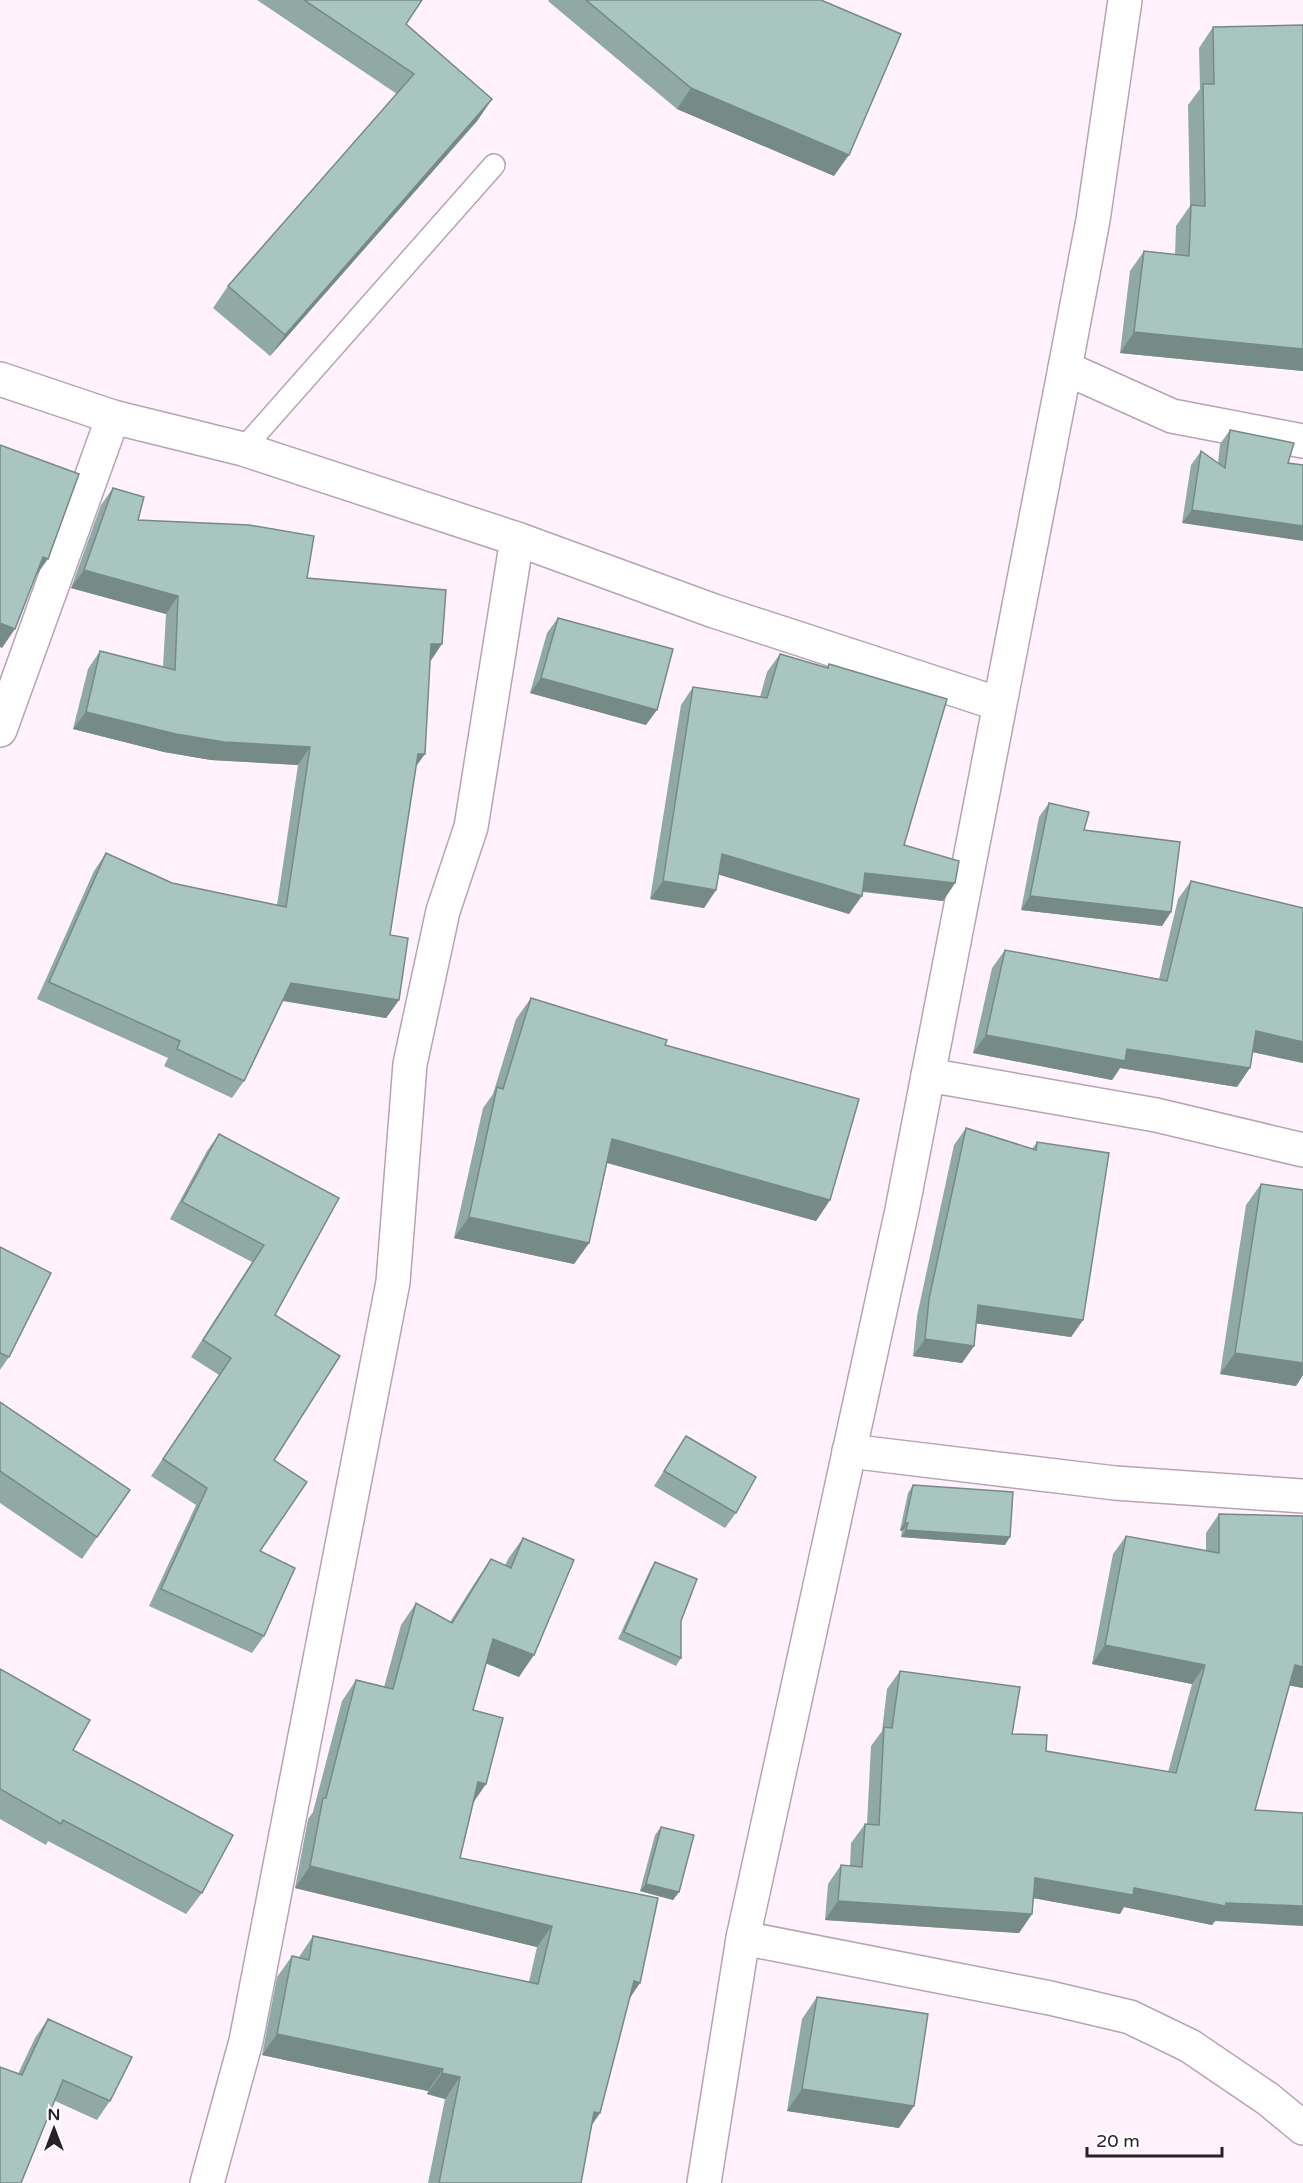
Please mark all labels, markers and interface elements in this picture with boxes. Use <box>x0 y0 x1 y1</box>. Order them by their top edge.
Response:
north arrow <box>24 2099 84 2159</box>
text: N <box>48 2105 60 2125</box>
scale bar <box>1087 2120 1222 2158</box>
text: 20 m <box>1096 2130 1140 2152</box>

